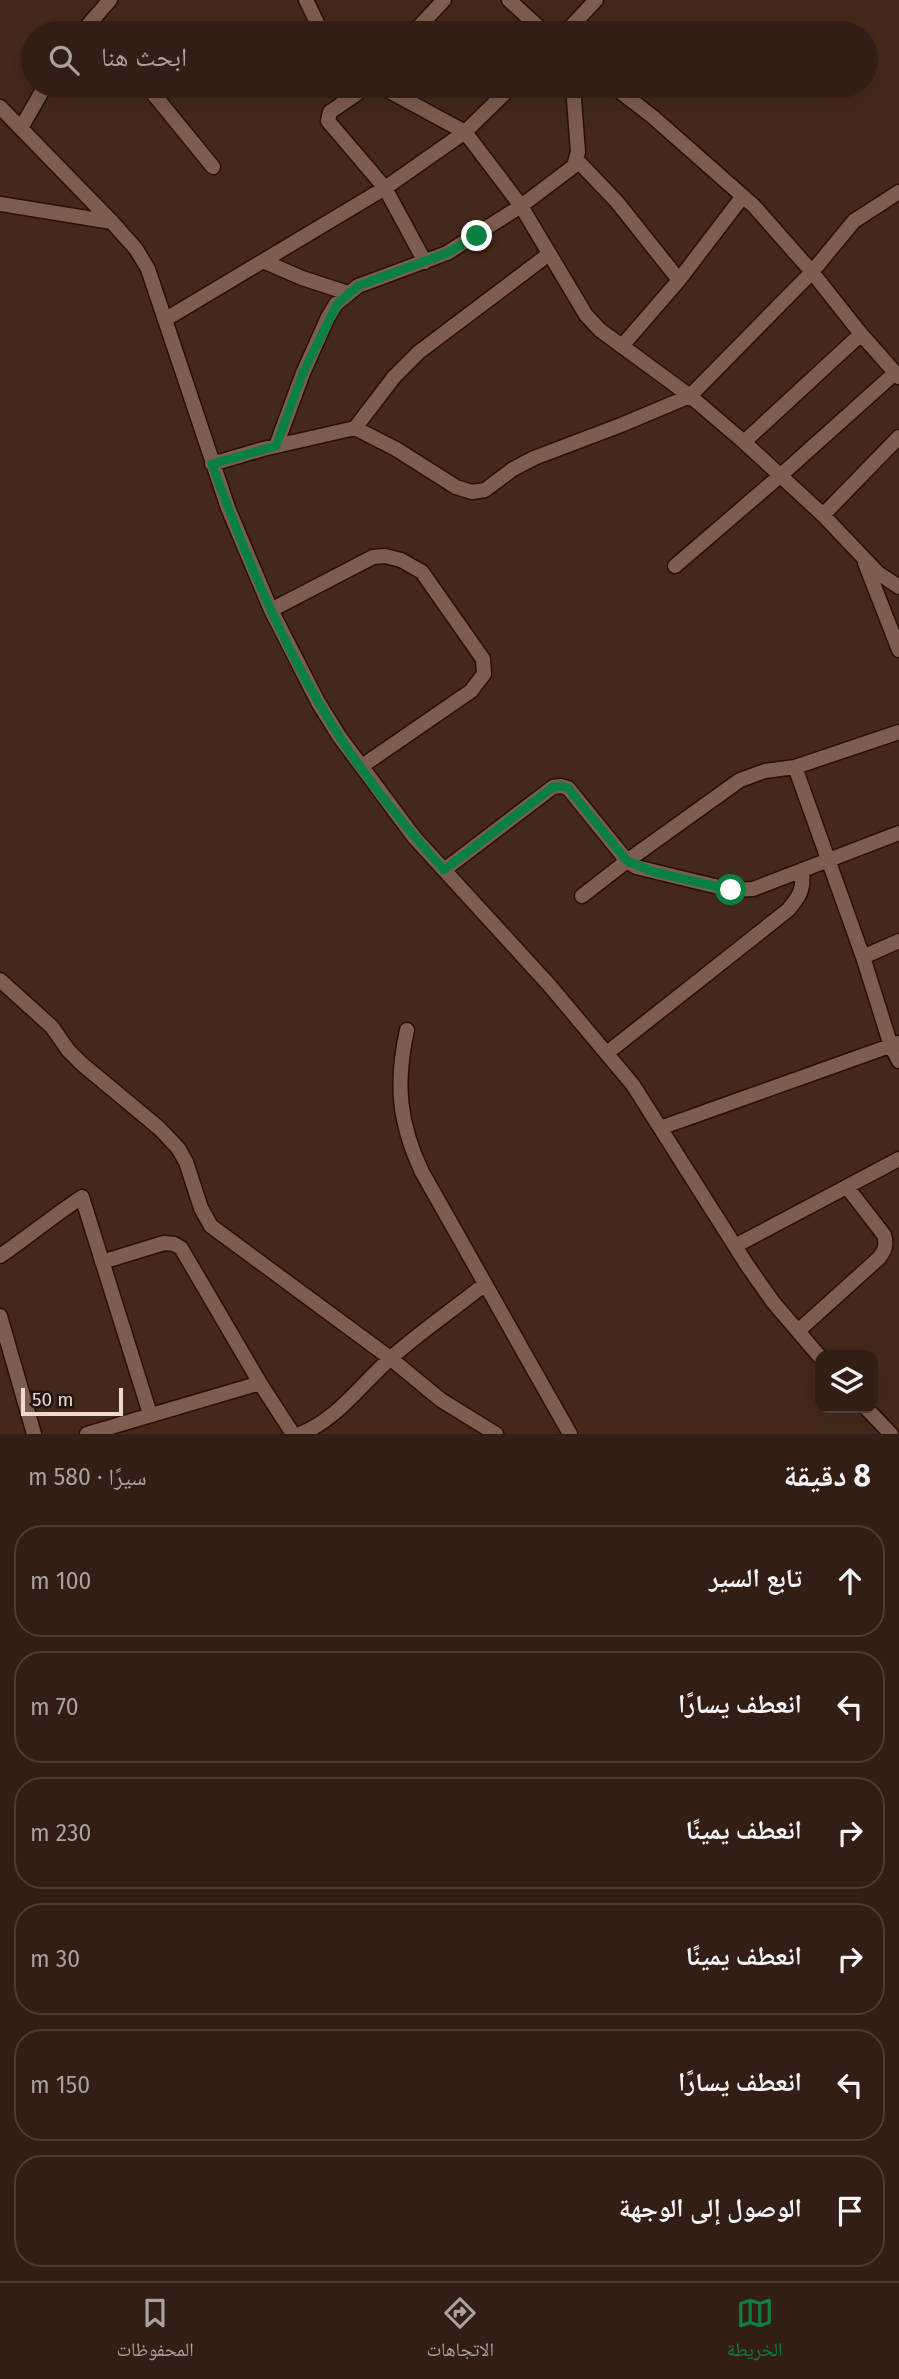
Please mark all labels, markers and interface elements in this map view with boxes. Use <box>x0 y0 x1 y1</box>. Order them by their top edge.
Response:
search box <box>21 21 878 98</box>
icon: search <box>45 41 83 79</box>
text: ابحث هنا <box>101 42 187 73</box>
route end <box>461 220 492 251</box>
route start <box>715 874 746 905</box>
map controls <box>815 1350 878 1413</box>
button: layers <box>815 1350 878 1413</box>
scale bar <box>21 1385 122 1417</box>
text: 50 m <box>32 1388 73 1411</box>
text: 8 دقيقة <box>783 1458 871 1494</box>
text: سيرًا · 580 m <box>28 1463 147 1491</box>
icon: ahead <box>831 1562 869 1600</box>
text: تابع السير <box>709 1563 802 1594</box>
text: 100 m <box>30 1567 91 1595</box>
icon: left <box>831 1688 869 1726</box>
text: انعطف يسارًا <box>678 1689 802 1720</box>
text: 70 m <box>30 1693 79 1721</box>
icon: right <box>831 1814 869 1852</box>
text: انعطف يمينًا <box>686 1815 802 1846</box>
text: 230 m <box>30 1819 91 1847</box>
icon: right <box>831 1940 869 1978</box>
text: انعطف يمينًا <box>686 1941 802 1972</box>
text: 30 m <box>30 1945 80 1973</box>
icon: left <box>831 2066 869 2104</box>
text: انعطف يسارًا <box>678 2067 802 2098</box>
text: 150 m <box>30 2071 90 2099</box>
icon: arrive <box>831 2192 869 2230</box>
text: الوصول إلى الوجهة <box>619 2193 802 2224</box>
tab: المحفوظات <box>116 2294 194 2368</box>
tab: الاتجاهات <box>426 2294 494 2368</box>
tab: الخريطة <box>727 2294 783 2368</box>

